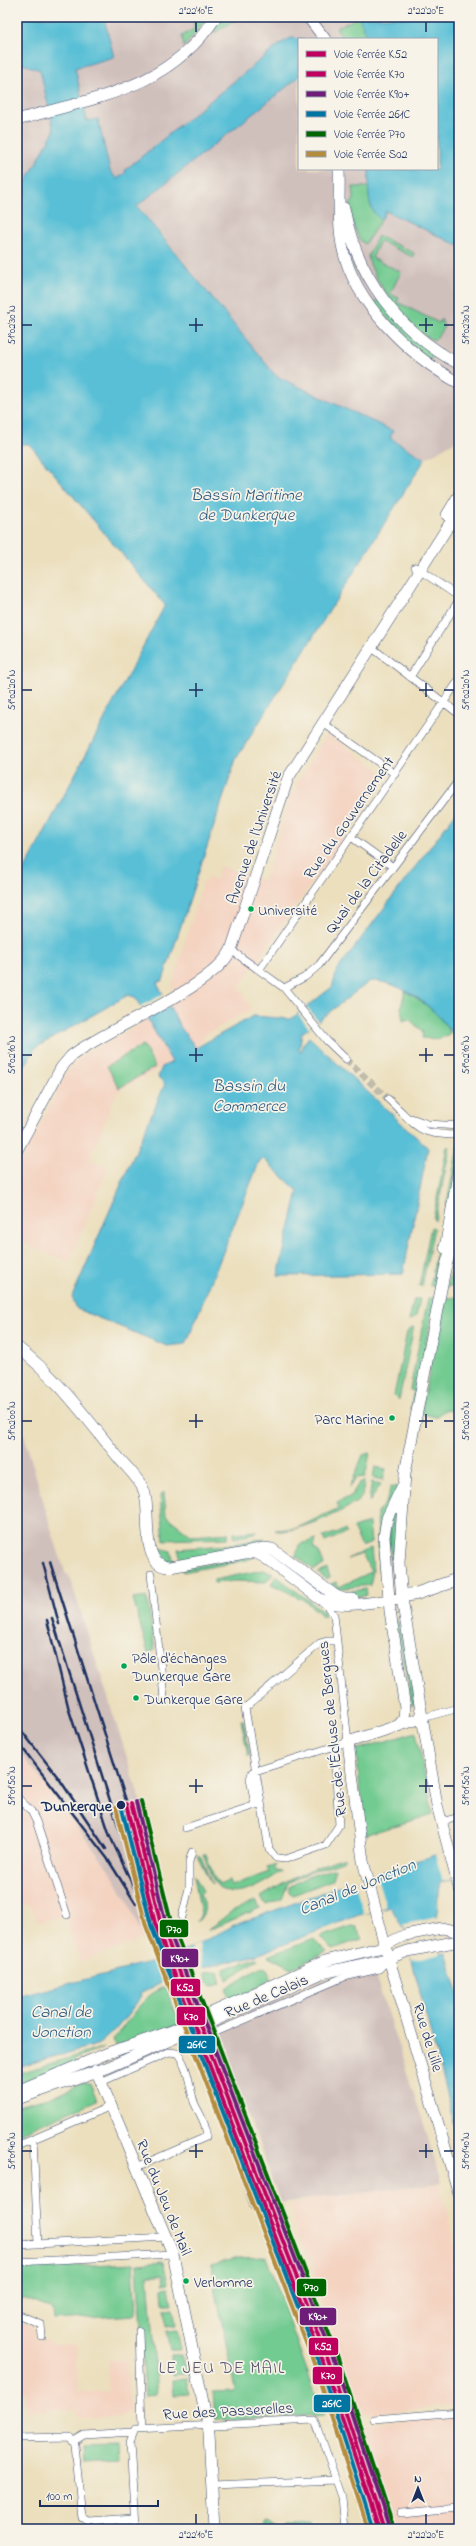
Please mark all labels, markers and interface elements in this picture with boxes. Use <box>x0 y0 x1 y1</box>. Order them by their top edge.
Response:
text: 2°22'10"E <box>179 4 213 19</box>
text: 2°22'20"E <box>408 4 444 19</box>
legend <box>298 38 438 170</box>
text: Voie ferrée K52 <box>333 46 407 64</box>
text: Voie ferrée K70 <box>333 66 405 84</box>
text: Voie ferrée K90+ <box>333 86 410 104</box>
text: Voie ferrée 261C <box>333 106 411 124</box>
text: Voie ferrée P70 <box>333 126 405 144</box>
text: Voie ferrée S02 <box>333 146 407 164</box>
text: 51°02'30"N <box>5 305 20 345</box>
text: 51°02'30"N <box>459 305 474 345</box>
water label: Bassin Maritime de Dunkerque <box>190 483 303 528</box>
text: 51°02'20"N <box>5 670 20 710</box>
text: 51°02'20"N <box>459 670 474 710</box>
street label: Rue du Gouvernement <box>298 751 402 885</box>
street label: Avenue de l'Université <box>221 767 289 908</box>
street label: Quai de la Citadelle <box>319 824 414 939</box>
place label: Université <box>258 900 318 922</box>
marker: Université <box>246 904 256 914</box>
text: 51°02'10"N <box>5 1035 20 1074</box>
text: 51°02'10"N <box>459 1035 474 1074</box>
water label: Bassin du Commerce <box>213 1074 287 1119</box>
text: 51°02'00"N <box>5 1401 20 1441</box>
text: 51°02'00"N <box>459 1401 474 1441</box>
place label: Parc Marine <box>314 1409 384 1431</box>
marker: Parc Marine <box>387 1413 397 1423</box>
street label: Rue de l'Écluse de Bergues <box>312 1640 354 1818</box>
place label: Pôle d'échanges Dunkerque Gare <box>131 1648 231 1688</box>
marker: Pôle d'échanges Dunkerque Gare <box>119 1661 129 1671</box>
place label: Dunkerque Gare <box>143 1689 243 1711</box>
marker: Dunkerque Gare <box>131 1693 141 1703</box>
text: 51°01'50"N <box>5 1766 20 1806</box>
text: 51°01'50"N <box>459 1766 474 1806</box>
place label: Dunkerque <box>40 1795 113 1819</box>
marker: Dunkerque <box>115 1799 127 1811</box>
water label: Canal de Jonction <box>296 1852 420 1922</box>
line badge: P70 <box>159 1919 189 1938</box>
text: P70 <box>166 1922 182 1938</box>
line badge: K90+ <box>161 1948 199 1968</box>
text: K90+ <box>170 1951 190 1967</box>
street label: Rue de Calais <box>221 1968 312 2025</box>
line badge: K52 <box>170 1978 201 1997</box>
text: K52 <box>176 1980 194 1996</box>
water label: Canal de Jonction <box>31 2000 93 2045</box>
street label: Rue de Lille <box>405 2000 449 2076</box>
line badge: K70 <box>176 2006 206 2026</box>
text: K70 <box>184 2009 199 2025</box>
line badge: 261C <box>178 2035 216 2054</box>
text: 261C <box>186 2037 207 2053</box>
text: 51°01'40"N <box>5 2132 20 2170</box>
text: 51°01'40"N <box>459 2132 474 2170</box>
street label: Rue du Jeu de Mail <box>129 2136 197 2260</box>
place label: Verlomme <box>193 2272 253 2294</box>
marker: Verlomme <box>181 2276 191 2286</box>
line badge: P70 <box>296 2278 327 2297</box>
text: P70 <box>303 2280 319 2296</box>
line badge: K90+ <box>299 2307 337 2326</box>
text: K90+ <box>308 2309 328 2325</box>
line badge: K52 <box>308 2337 339 2356</box>
text: K52 <box>314 2339 332 2355</box>
district label: LE JEU DE MAIL <box>159 2356 285 2381</box>
line badge: K70 <box>312 2366 343 2385</box>
text: K70 <box>321 2368 336 2384</box>
line badge: 261C <box>313 2394 351 2413</box>
text: 261C <box>321 2396 342 2412</box>
street label: Rue des Passerelles <box>162 2397 294 2427</box>
north arrow <box>398 2468 438 2508</box>
text: N <box>414 2471 422 2487</box>
scale bar <box>40 2482 158 2508</box>
text: 100 m <box>46 2488 73 2506</box>
text: 2°22'10"E <box>179 2528 213 2543</box>
text: 2°22'20"E <box>408 2528 444 2543</box>

